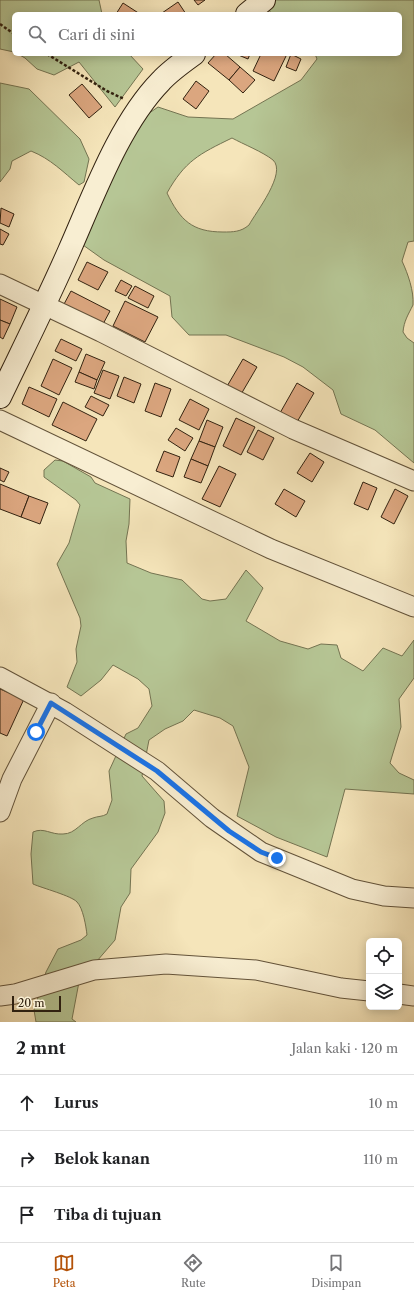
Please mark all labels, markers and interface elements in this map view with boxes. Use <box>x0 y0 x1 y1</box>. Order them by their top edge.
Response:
search box <box>12 12 402 56</box>
icon: search <box>26 23 48 45</box>
text: Cari di sini <box>58 25 135 44</box>
route start <box>27 723 45 741</box>
route end <box>268 849 286 867</box>
map controls <box>366 938 402 1010</box>
button: locate <box>366 938 402 974</box>
button: layers <box>366 974 402 1010</box>
scale bar <box>12 994 61 1013</box>
text: 20 m <box>18 996 44 1010</box>
text: 2 mnt <box>16 1038 66 1058</box>
text: Jalan kaki · 120 m <box>291 1040 398 1056</box>
icon: ahead <box>16 1092 38 1114</box>
text: Lurus <box>54 1093 99 1112</box>
text: 10 m <box>369 1095 398 1111</box>
icon: right <box>16 1148 38 1170</box>
text: Belok kanan <box>54 1149 150 1168</box>
text: 110 m <box>363 1151 398 1167</box>
icon: arrive <box>16 1204 38 1226</box>
text: Tiba di tujuan <box>54 1205 162 1224</box>
tab: Peta <box>53 1252 76 1290</box>
tab: Rute <box>181 1252 206 1290</box>
tab: Disimpan <box>311 1252 361 1290</box>

